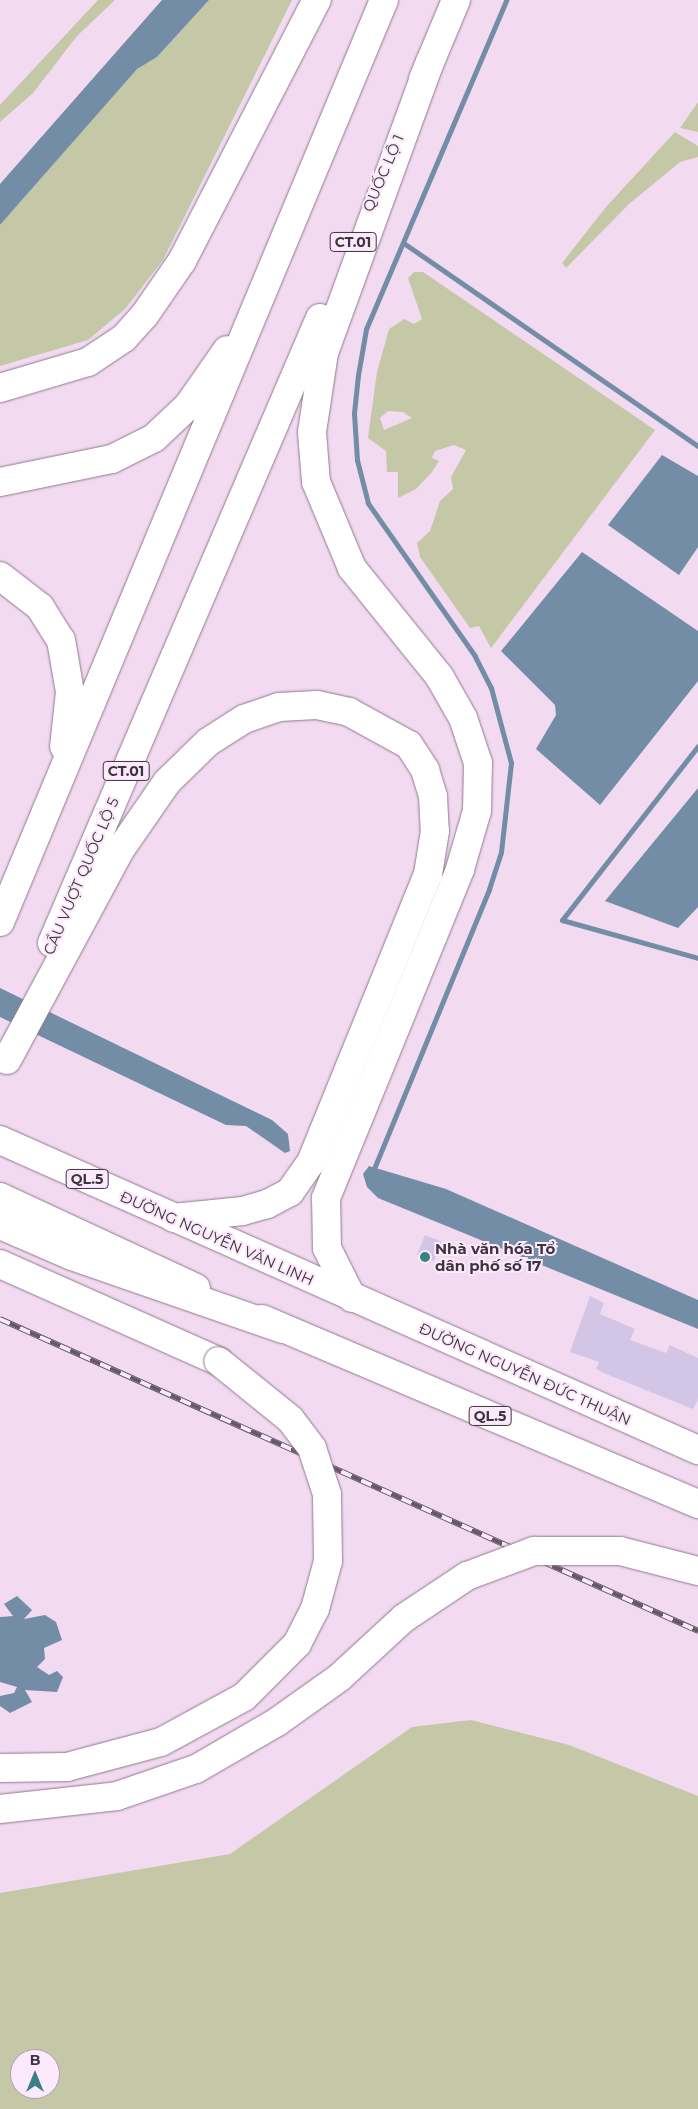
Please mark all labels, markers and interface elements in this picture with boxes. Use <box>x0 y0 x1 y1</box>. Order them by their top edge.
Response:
street label: QUỐC LỘ 1 <box>359 132 407 214</box>
road number: CT.01 <box>329 230 377 253</box>
road number: CT.01 <box>102 759 150 782</box>
street label: CẦU VƯỢT QUỐC LỘ 5 <box>40 795 122 957</box>
road number: QL.5 <box>64 1168 110 1190</box>
street label: ĐƯỜNG NGUYỄN VĂN LINH <box>117 1187 317 1289</box>
place label: Nhà văn hóa Tổ dân phố số 17 <box>435 1239 555 1274</box>
marker: Nhà văn hóa Tổ dân phố số 17 <box>419 1251 431 1263</box>
street label: ĐƯỜNG NGUYỄN ĐỨC THUẬN <box>416 1319 634 1429</box>
road number: QL.5 <box>468 1404 512 1428</box>
north arrow <box>10 2049 60 2099</box>
text: B <box>30 2051 40 2069</box>

